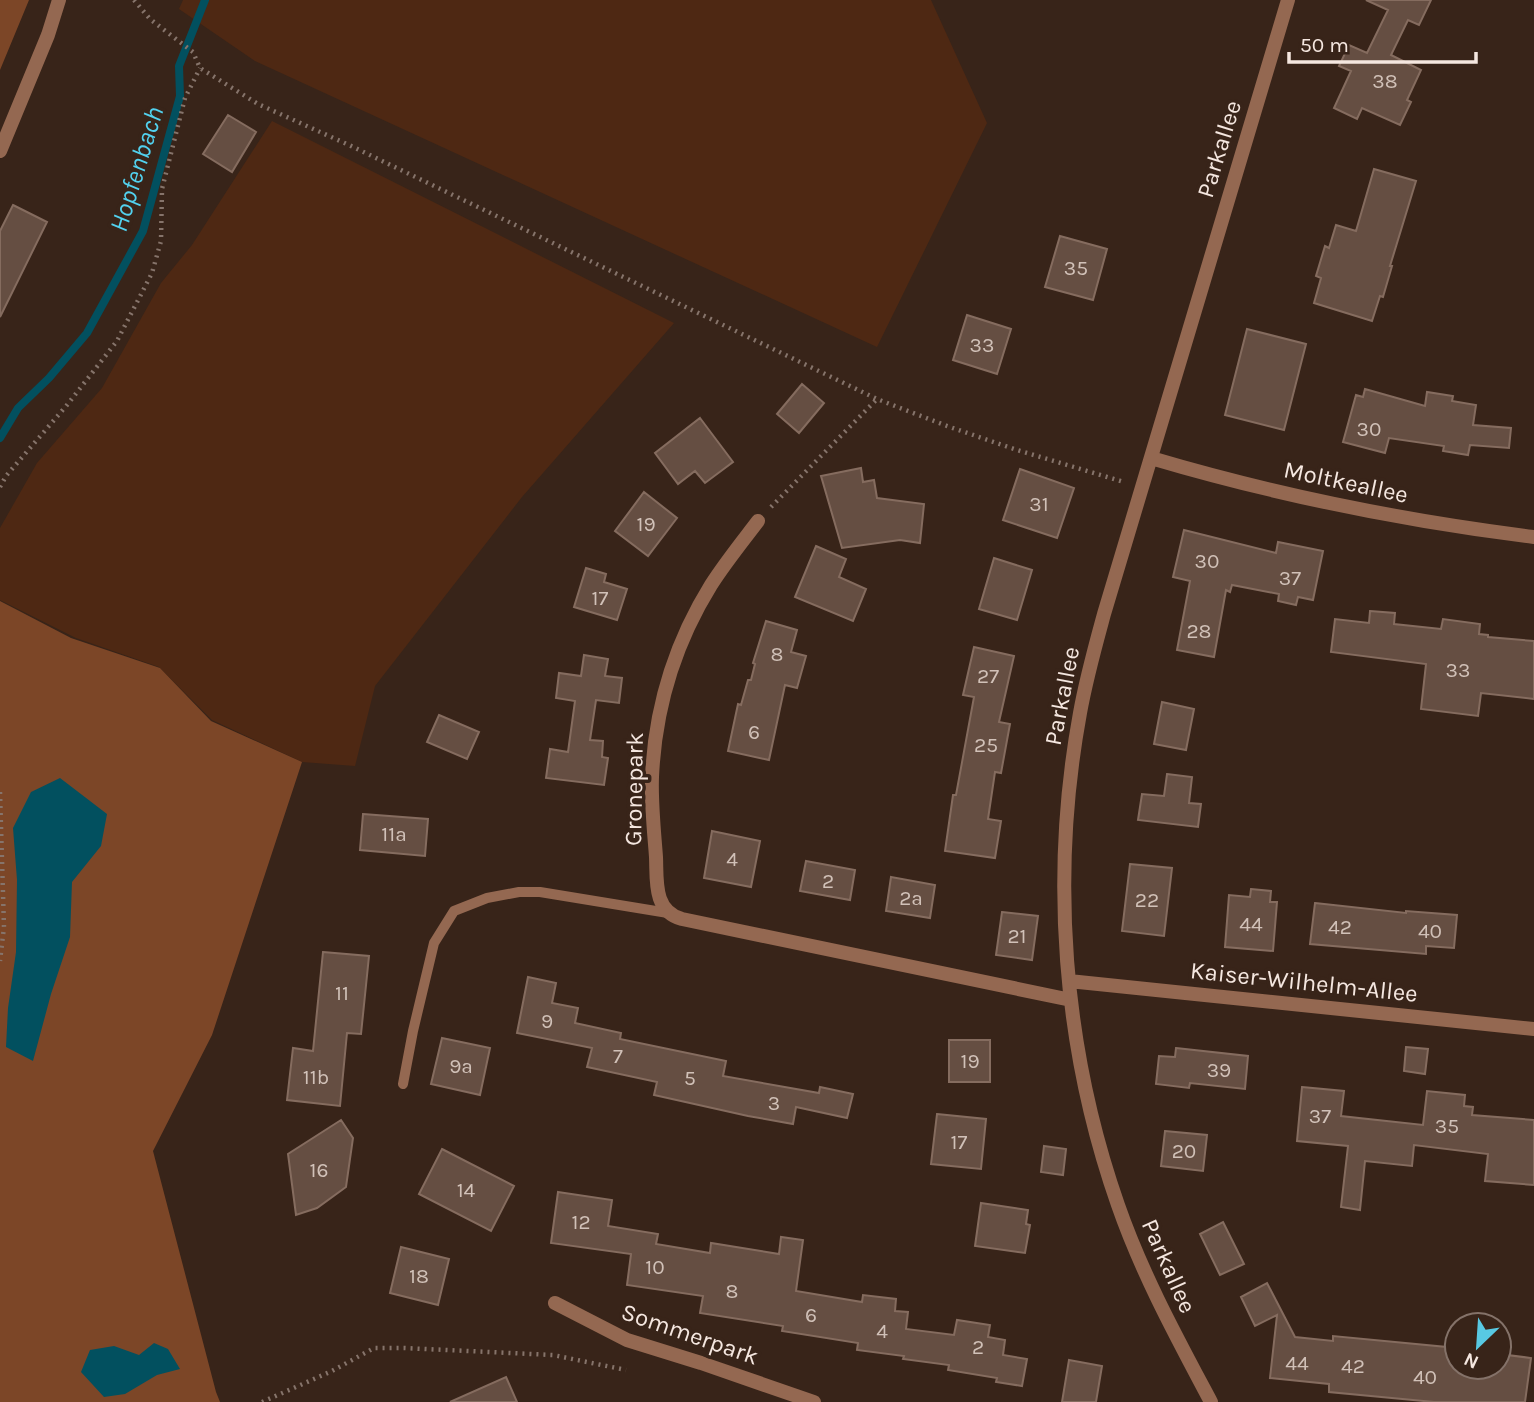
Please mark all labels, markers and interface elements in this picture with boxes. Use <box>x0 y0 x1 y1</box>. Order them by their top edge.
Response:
scale bar <box>1289 21 1476 65</box>
text: 50 m <box>1300 33 1349 57</box>
house number: 38 <box>1372 69 1398 93</box>
street label: Parkallee <box>1191 97 1247 201</box>
water label: Hopfenbach <box>103 103 170 236</box>
house number: 35 <box>1064 256 1088 280</box>
house number: 33 <box>970 333 994 357</box>
house number: 30 <box>1357 417 1381 441</box>
street label: Moltkeallee <box>1281 455 1411 509</box>
house number: 31 <box>1029 492 1049 516</box>
house number: 19 <box>636 512 656 536</box>
house number: 30 <box>1195 549 1219 573</box>
house number: 37 <box>1279 566 1301 590</box>
house number: 17 <box>592 586 609 610</box>
house number: 28 <box>1186 619 1212 643</box>
house number: 8 <box>771 642 783 666</box>
street label: Parkallee <box>1039 644 1085 748</box>
house number: 33 <box>1446 658 1470 682</box>
house number: 27 <box>977 664 999 688</box>
house number: 6 <box>748 720 760 744</box>
street label: Gronepark <box>619 732 649 846</box>
house number: 25 <box>974 733 998 757</box>
house number: 11a <box>381 822 407 846</box>
house number: 4 <box>726 847 738 871</box>
house number: 2 <box>822 869 834 893</box>
house number: 2a <box>899 886 923 910</box>
house number: 22 <box>1135 888 1159 912</box>
house number: 44 <box>1239 912 1263 936</box>
house number: 42 <box>1328 915 1352 939</box>
house number: 40 <box>1418 919 1442 943</box>
house number: 21 <box>1007 924 1027 948</box>
street label: Kaiser-Wilhelm-Allee <box>1189 956 1419 1008</box>
house number: 11 <box>335 981 349 1005</box>
house number: 9 <box>541 1009 553 1033</box>
house number: 7 <box>613 1044 623 1068</box>
house number: 19 <box>960 1049 980 1073</box>
house number: 9a <box>449 1054 473 1078</box>
house number: 39 <box>1207 1058 1231 1082</box>
house number: 11b <box>303 1065 329 1089</box>
house number: 5 <box>684 1066 696 1090</box>
house number: 3 <box>768 1091 780 1115</box>
house number: 37 <box>1309 1104 1331 1128</box>
house number: 35 <box>1435 1114 1459 1138</box>
house number: 17 <box>951 1130 968 1154</box>
house number: 20 <box>1172 1139 1196 1163</box>
house number: 16 <box>310 1158 328 1182</box>
house number: 14 <box>457 1178 476 1202</box>
house number: 12 <box>571 1210 591 1234</box>
street label: Parkallee <box>1136 1215 1202 1317</box>
house number: 10 <box>645 1255 665 1279</box>
house number: 18 <box>409 1264 429 1288</box>
house number: 8 <box>726 1279 738 1303</box>
street label: Sommerpark <box>618 1297 762 1371</box>
house number: 6 <box>805 1303 817 1327</box>
north arrow <box>1443 1311 1513 1381</box>
house number: 4 <box>876 1319 888 1343</box>
house number: 2 <box>972 1335 984 1359</box>
text: N <box>1460 1348 1482 1373</box>
house number: 44 <box>1285 1351 1309 1375</box>
house number: 42 <box>1341 1354 1365 1378</box>
house number: 40 <box>1413 1365 1437 1389</box>

